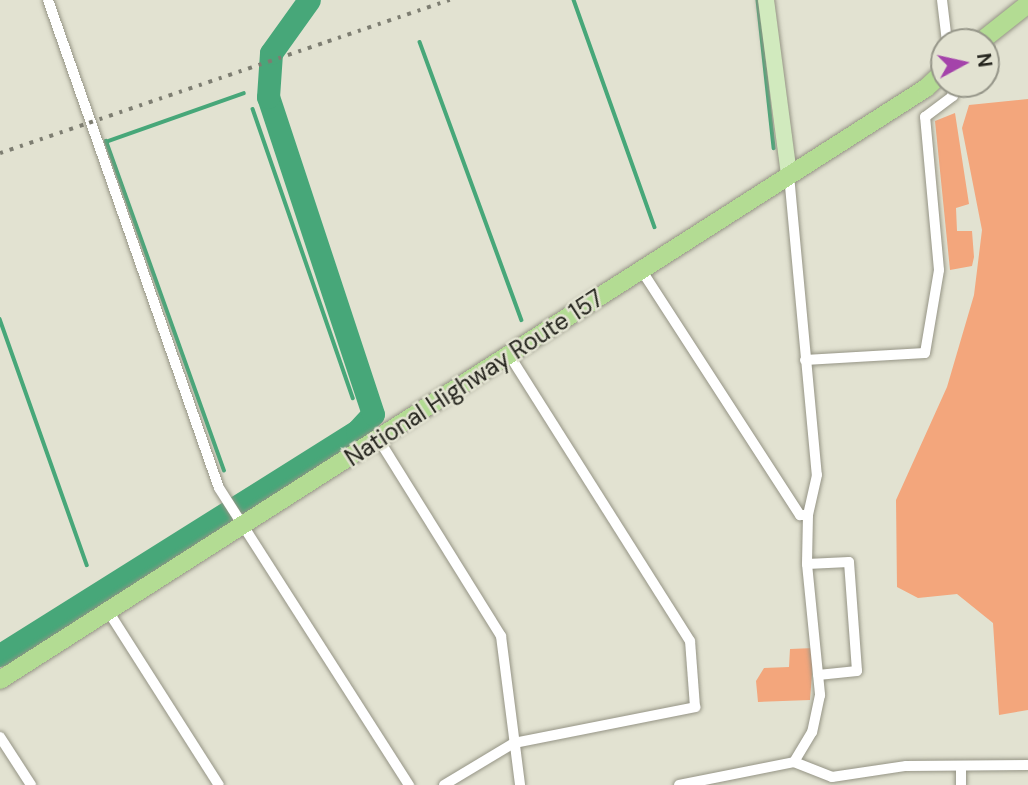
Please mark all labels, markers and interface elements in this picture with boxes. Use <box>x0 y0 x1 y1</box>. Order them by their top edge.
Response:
north arrow <box>930 28 1000 98</box>
text: N <box>971 52 998 69</box>
street label: National Highway Route 157 <box>340 284 608 472</box>

